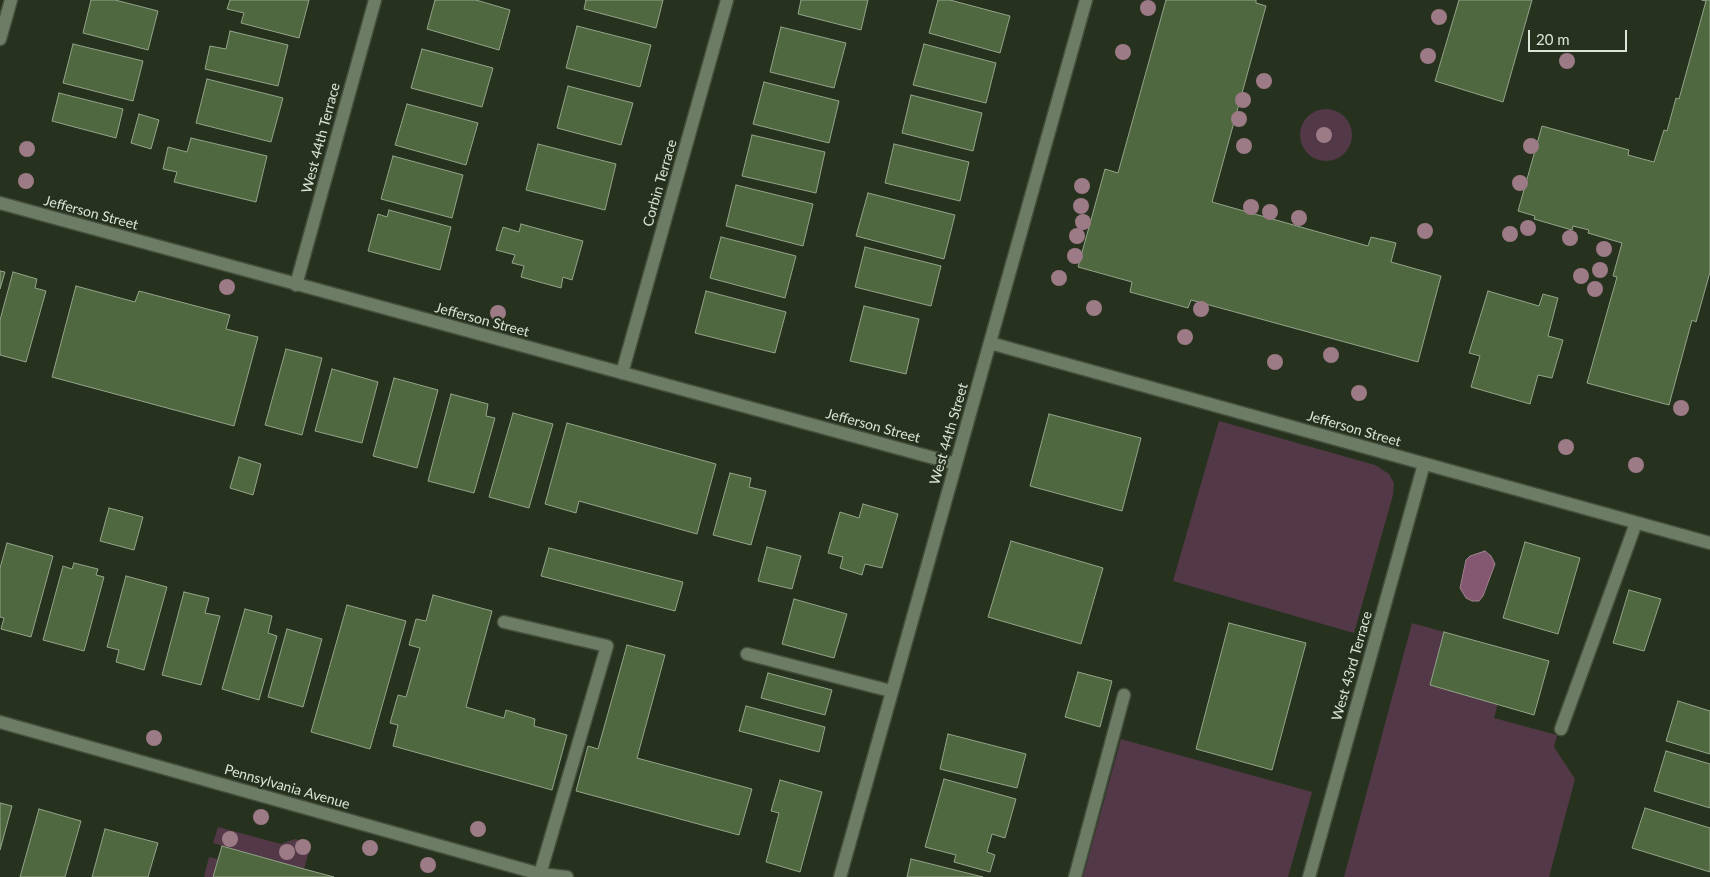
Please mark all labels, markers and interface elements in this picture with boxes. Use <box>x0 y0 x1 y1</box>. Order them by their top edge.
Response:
scale bar <box>1530 20 1629 52</box>
text: 20 m <box>1536 30 1570 48</box>
street label: West 44th Terrace <box>298 81 344 195</box>
street label: Corbin Terrace <box>640 138 680 228</box>
street label: Jefferson Street <box>42 192 140 234</box>
street label: Jefferson Street <box>433 299 531 341</box>
street label: West 44th Street <box>926 381 972 487</box>
street label: Jefferson Street <box>824 405 922 447</box>
street label: Jefferson Street <box>1305 408 1403 450</box>
street label: West 43rd Terrace <box>1328 609 1376 723</box>
street label: Pennsylvania Avenue <box>222 761 352 813</box>

